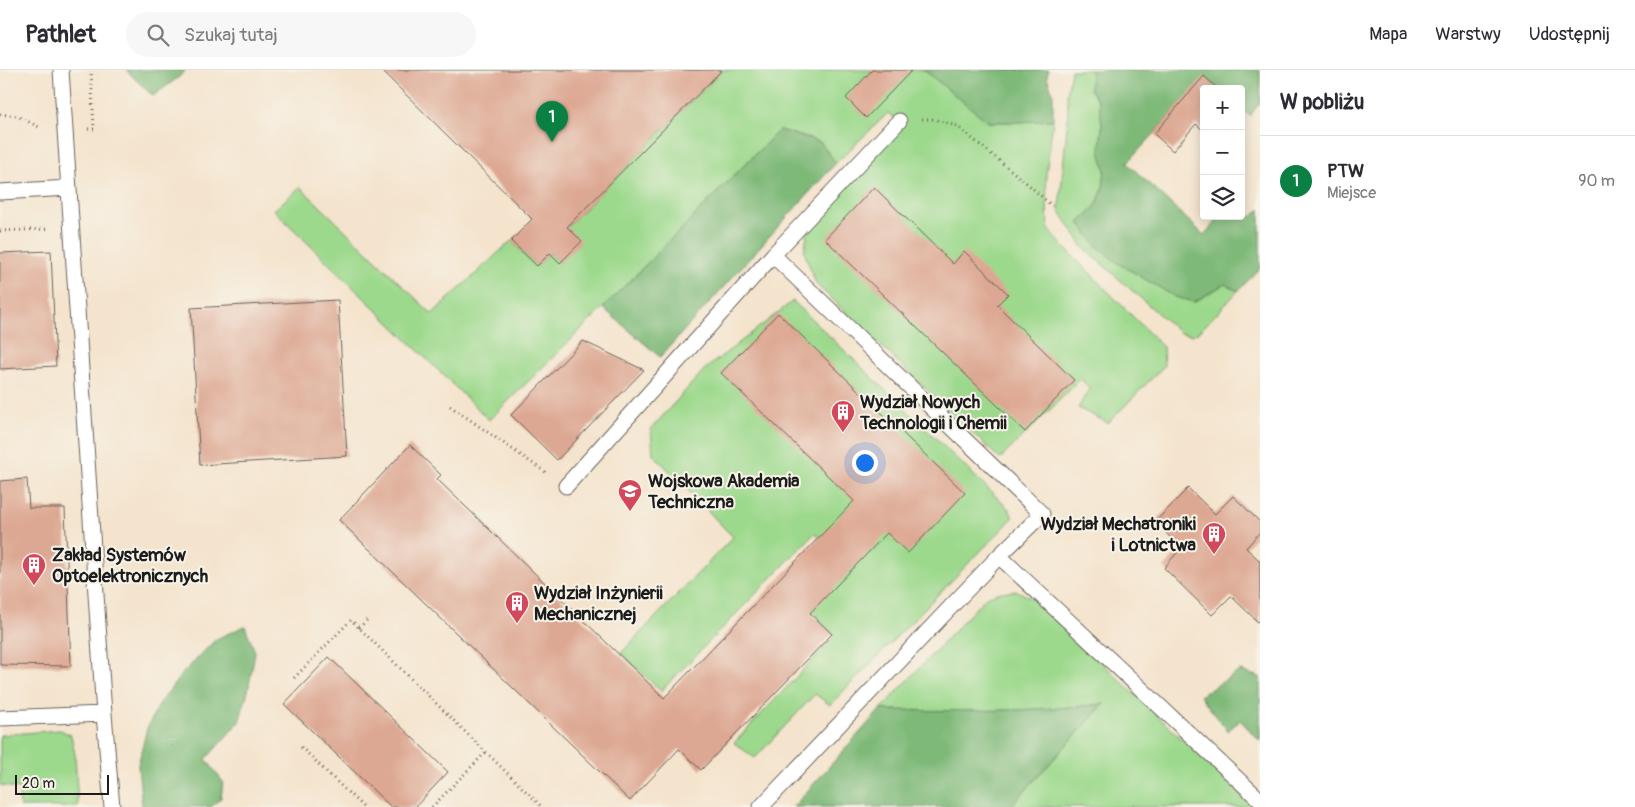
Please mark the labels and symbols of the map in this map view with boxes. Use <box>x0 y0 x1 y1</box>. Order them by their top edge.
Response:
pin: 1 <box>536 101 568 142</box>
place label: Wydział Nowych Technologii i Chemii <box>859 391 1007 435</box>
building icon: Wydział Nowych Technologii i Chemii <box>830 399 856 433</box>
your location <box>852 450 878 476</box>
place label: Wojskowa Akademia Techniczna <box>647 470 800 514</box>
school or university icon: Wojskowa Akademia Techniczna <box>617 478 643 512</box>
place label: Wydział Mechatroniki i Lotnictwa <box>1041 513 1197 557</box>
building icon: Wydział Mechatroniki i Lotnictwa <box>1201 521 1227 555</box>
place label: Zakład Systemów Optoelektronicznych <box>52 544 209 588</box>
building icon: Zakład Systemów Optoelektronicznych <box>21 552 47 586</box>
place label: Wydział Inżynierii Mechanicznej <box>534 582 663 626</box>
building icon: Wydział Inżynierii Mechanicznej <box>504 590 530 624</box>
scale bar <box>15 772 109 795</box>

